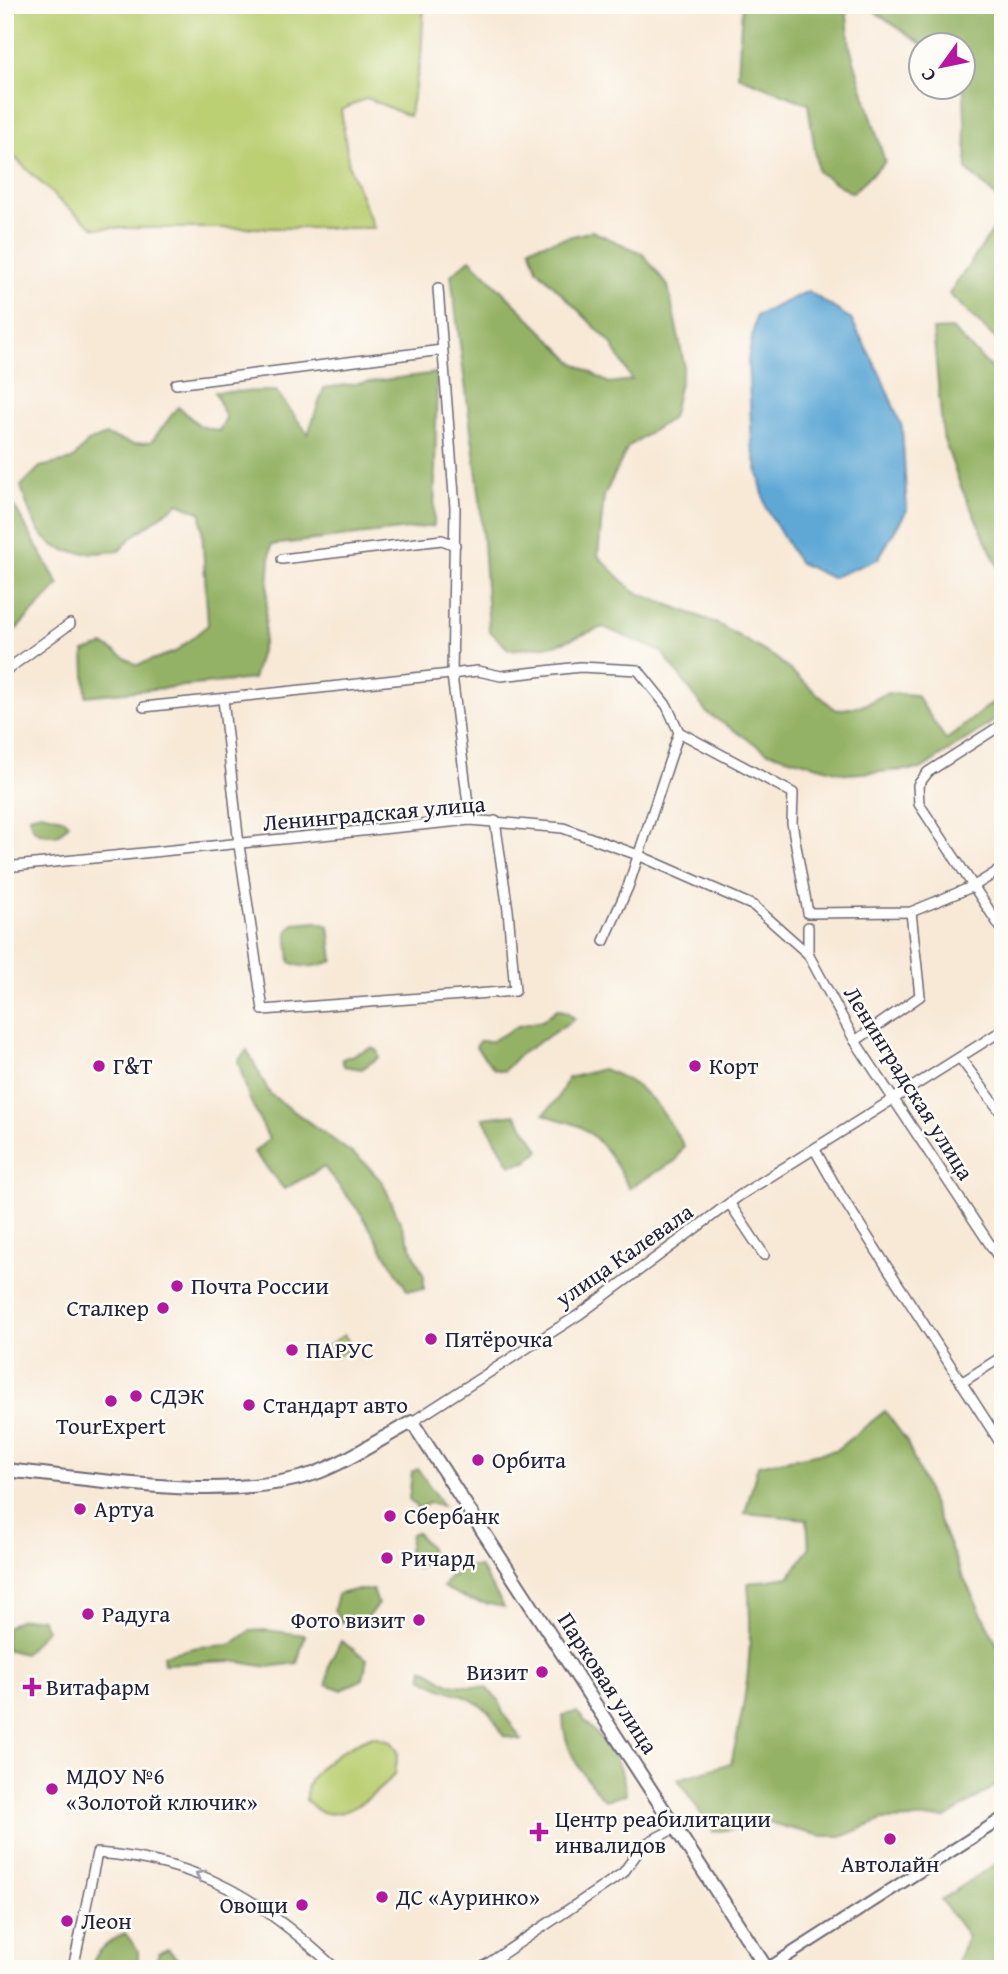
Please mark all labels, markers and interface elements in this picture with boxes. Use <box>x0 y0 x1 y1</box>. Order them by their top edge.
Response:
north arrow <box>906 32 976 102</box>
text: С <box>913 63 942 87</box>
street label: Ленинградская улица <box>261 786 487 839</box>
street label: Ленинградская улица <box>836 979 983 1186</box>
place label: Г&Т <box>113 1049 153 1082</box>
place label: Корт <box>709 1049 758 1082</box>
marker: Г&Т <box>91 1058 107 1074</box>
marker: Корт <box>687 1058 703 1074</box>
street label: улица Калевала <box>547 1195 699 1315</box>
place label: Почта России <box>191 1269 329 1302</box>
marker: Почта России <box>169 1278 185 1294</box>
place label: Сталкер <box>67 1291 149 1324</box>
marker: Сталкер <box>155 1300 171 1316</box>
place label: Пятёрочка <box>445 1322 553 1355</box>
marker: Пятёрочка <box>423 1331 439 1347</box>
place label: ПАРУС <box>306 1333 374 1366</box>
marker: ПАРУС <box>284 1342 300 1358</box>
place label: СДЭК <box>150 1379 204 1412</box>
marker: СДЭК <box>128 1388 144 1404</box>
place label: Стандарт авто <box>263 1388 408 1421</box>
marker: TourExpert <box>103 1393 119 1409</box>
marker: Стандарт авто <box>241 1397 257 1413</box>
place label: TourExpert <box>56 1409 166 1442</box>
place label: Орбита <box>492 1443 566 1476</box>
marker: Орбита <box>470 1452 486 1468</box>
place label: Артуа <box>94 1492 154 1525</box>
place label: Сбербанк <box>404 1499 500 1532</box>
marker: Артуа <box>72 1501 88 1517</box>
marker: Сбербанк <box>382 1508 398 1524</box>
place label: Ричард <box>401 1541 476 1574</box>
marker: Ричард <box>379 1550 395 1566</box>
place label: Радуга <box>102 1597 170 1630</box>
place label: Фото визит <box>291 1603 405 1636</box>
street label: Парковая улица <box>550 1605 667 1760</box>
marker: Радуга <box>80 1606 96 1622</box>
marker: Фото визит <box>411 1612 427 1628</box>
place label: Визит <box>467 1655 528 1688</box>
marker: Визит <box>534 1664 550 1680</box>
place label: Витафарм <box>46 1670 150 1703</box>
marker: Витафарм <box>24 1679 40 1695</box>
place label: МДОУ №6 «Золотой ключик» <box>66 1759 258 1818</box>
marker: МДОУ №6 «Золотой ключик» <box>44 1781 60 1797</box>
place label: Центр реабилитации инвалидов <box>555 1802 771 1861</box>
marker: Центр реабилитации инвалидов <box>529 1822 549 1842</box>
marker: Автолайн <box>882 1831 898 1847</box>
place label: Автолайн <box>841 1847 939 1880</box>
one-way arrow <box>195 1869 207 1883</box>
place label: ДС «Ауринко» <box>395 1880 540 1913</box>
place label: Овощи <box>220 1888 288 1921</box>
marker: ДС «Ауринко» <box>374 1889 390 1905</box>
marker: Овощи <box>294 1897 310 1913</box>
place label: Леон <box>81 1904 131 1937</box>
marker: Леон <box>59 1913 75 1929</box>

